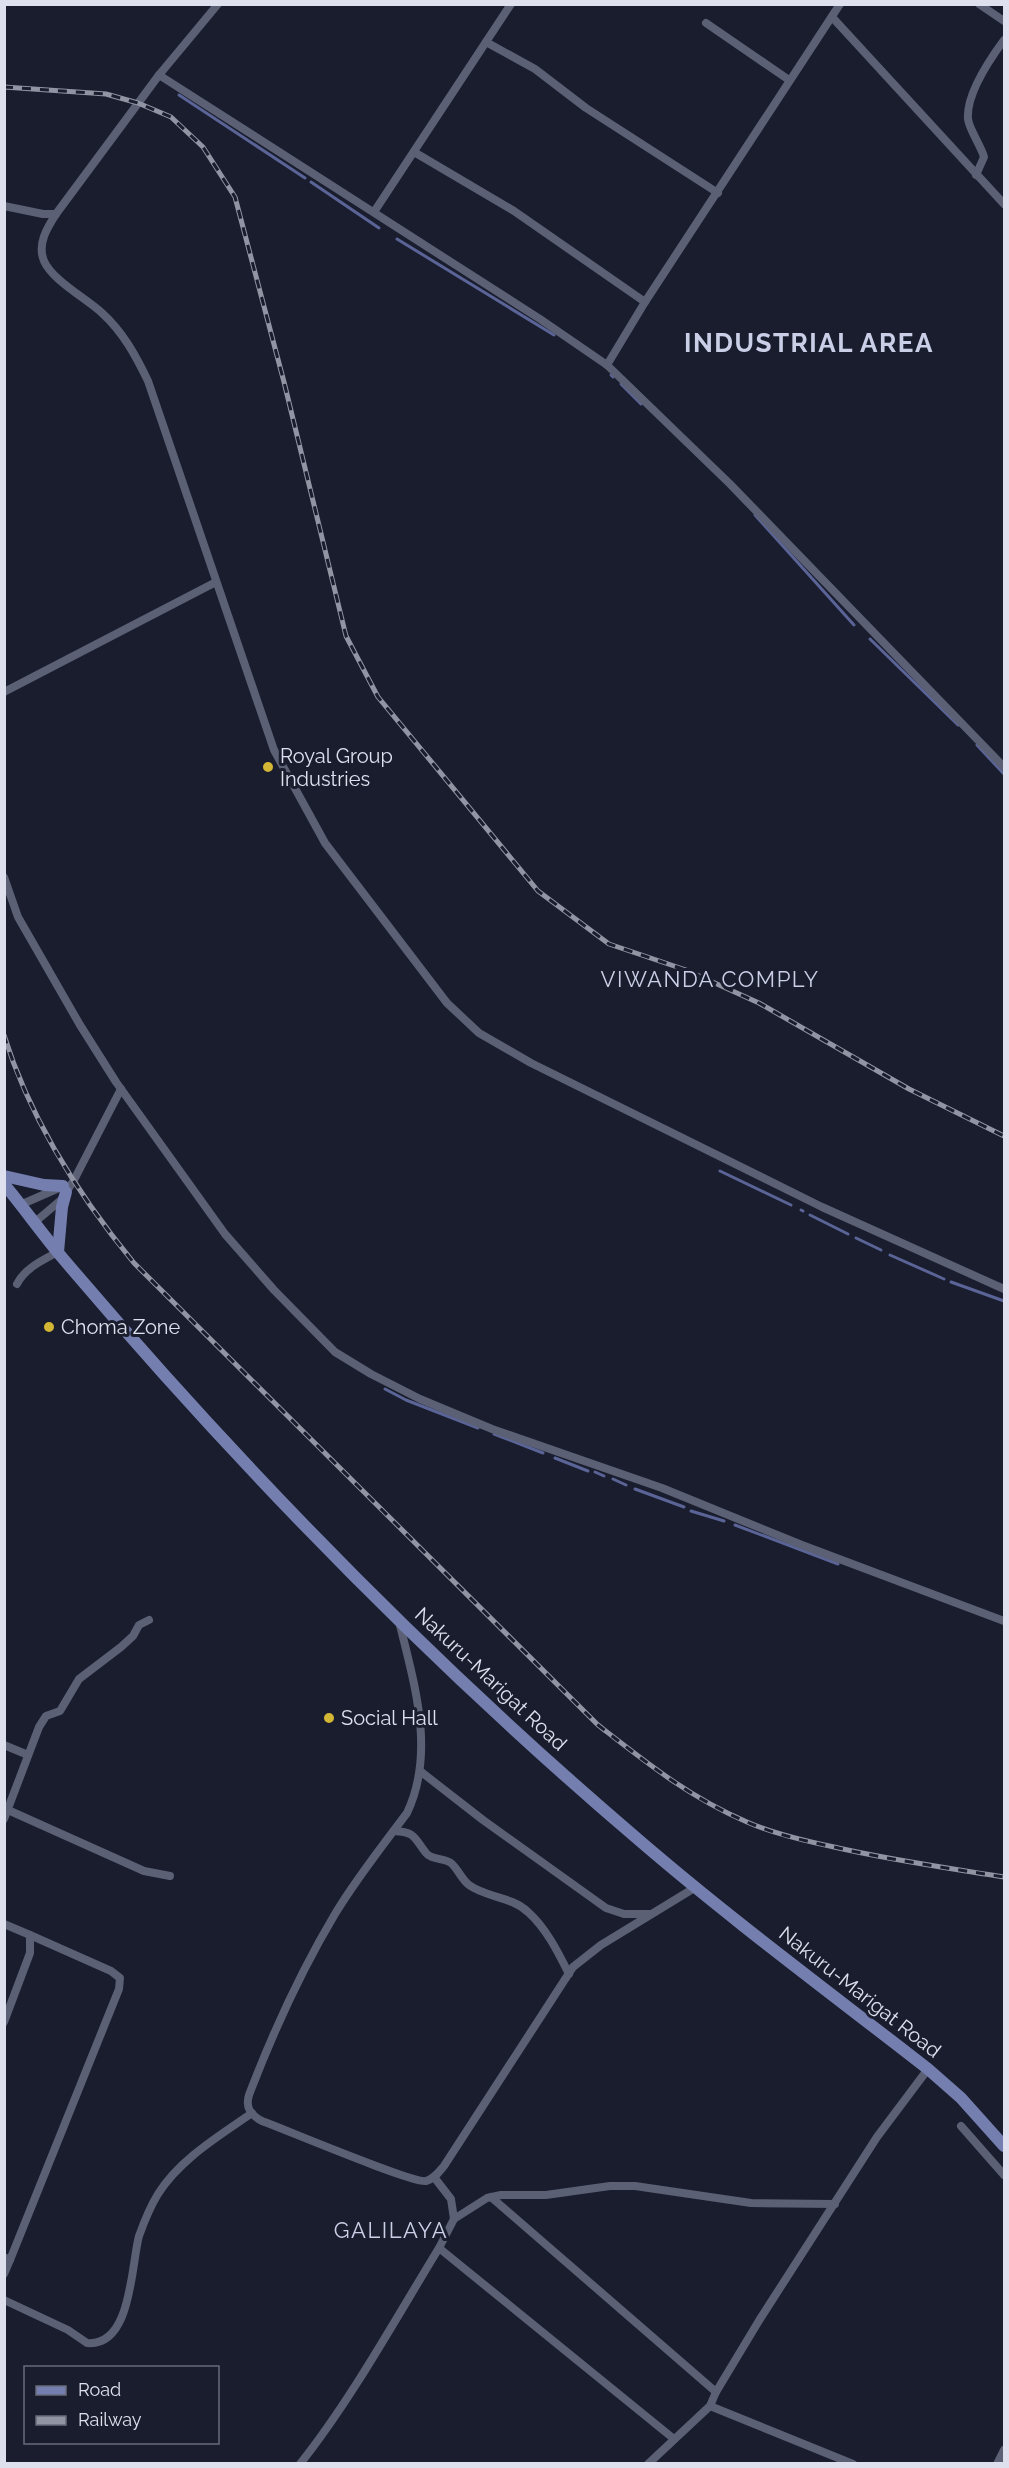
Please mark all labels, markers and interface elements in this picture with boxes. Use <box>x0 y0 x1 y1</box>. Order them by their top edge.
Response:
district label: INDUSTRIAL AREA <box>684 328 934 358</box>
place label: Royal Group Industries <box>280 744 393 791</box>
marker: Royal Group Industries <box>261 760 275 774</box>
district label: VIWANDA COMPLY <box>600 966 820 992</box>
place label: Choma Zone <box>61 1315 180 1339</box>
marker: Choma Zone <box>42 1320 56 1334</box>
street label: Nakuru-Marigat Road <box>410 1602 572 1756</box>
place label: Social Hall <box>341 1706 438 1730</box>
marker: Social Hall <box>322 1711 336 1725</box>
street label: Nakuru-Marigat Road <box>774 1921 946 2063</box>
district label: GALILAYA <box>334 2217 448 2243</box>
legend <box>24 2366 219 2444</box>
text: Road <box>78 2379 121 2400</box>
text: Railway <box>78 2409 142 2430</box>

